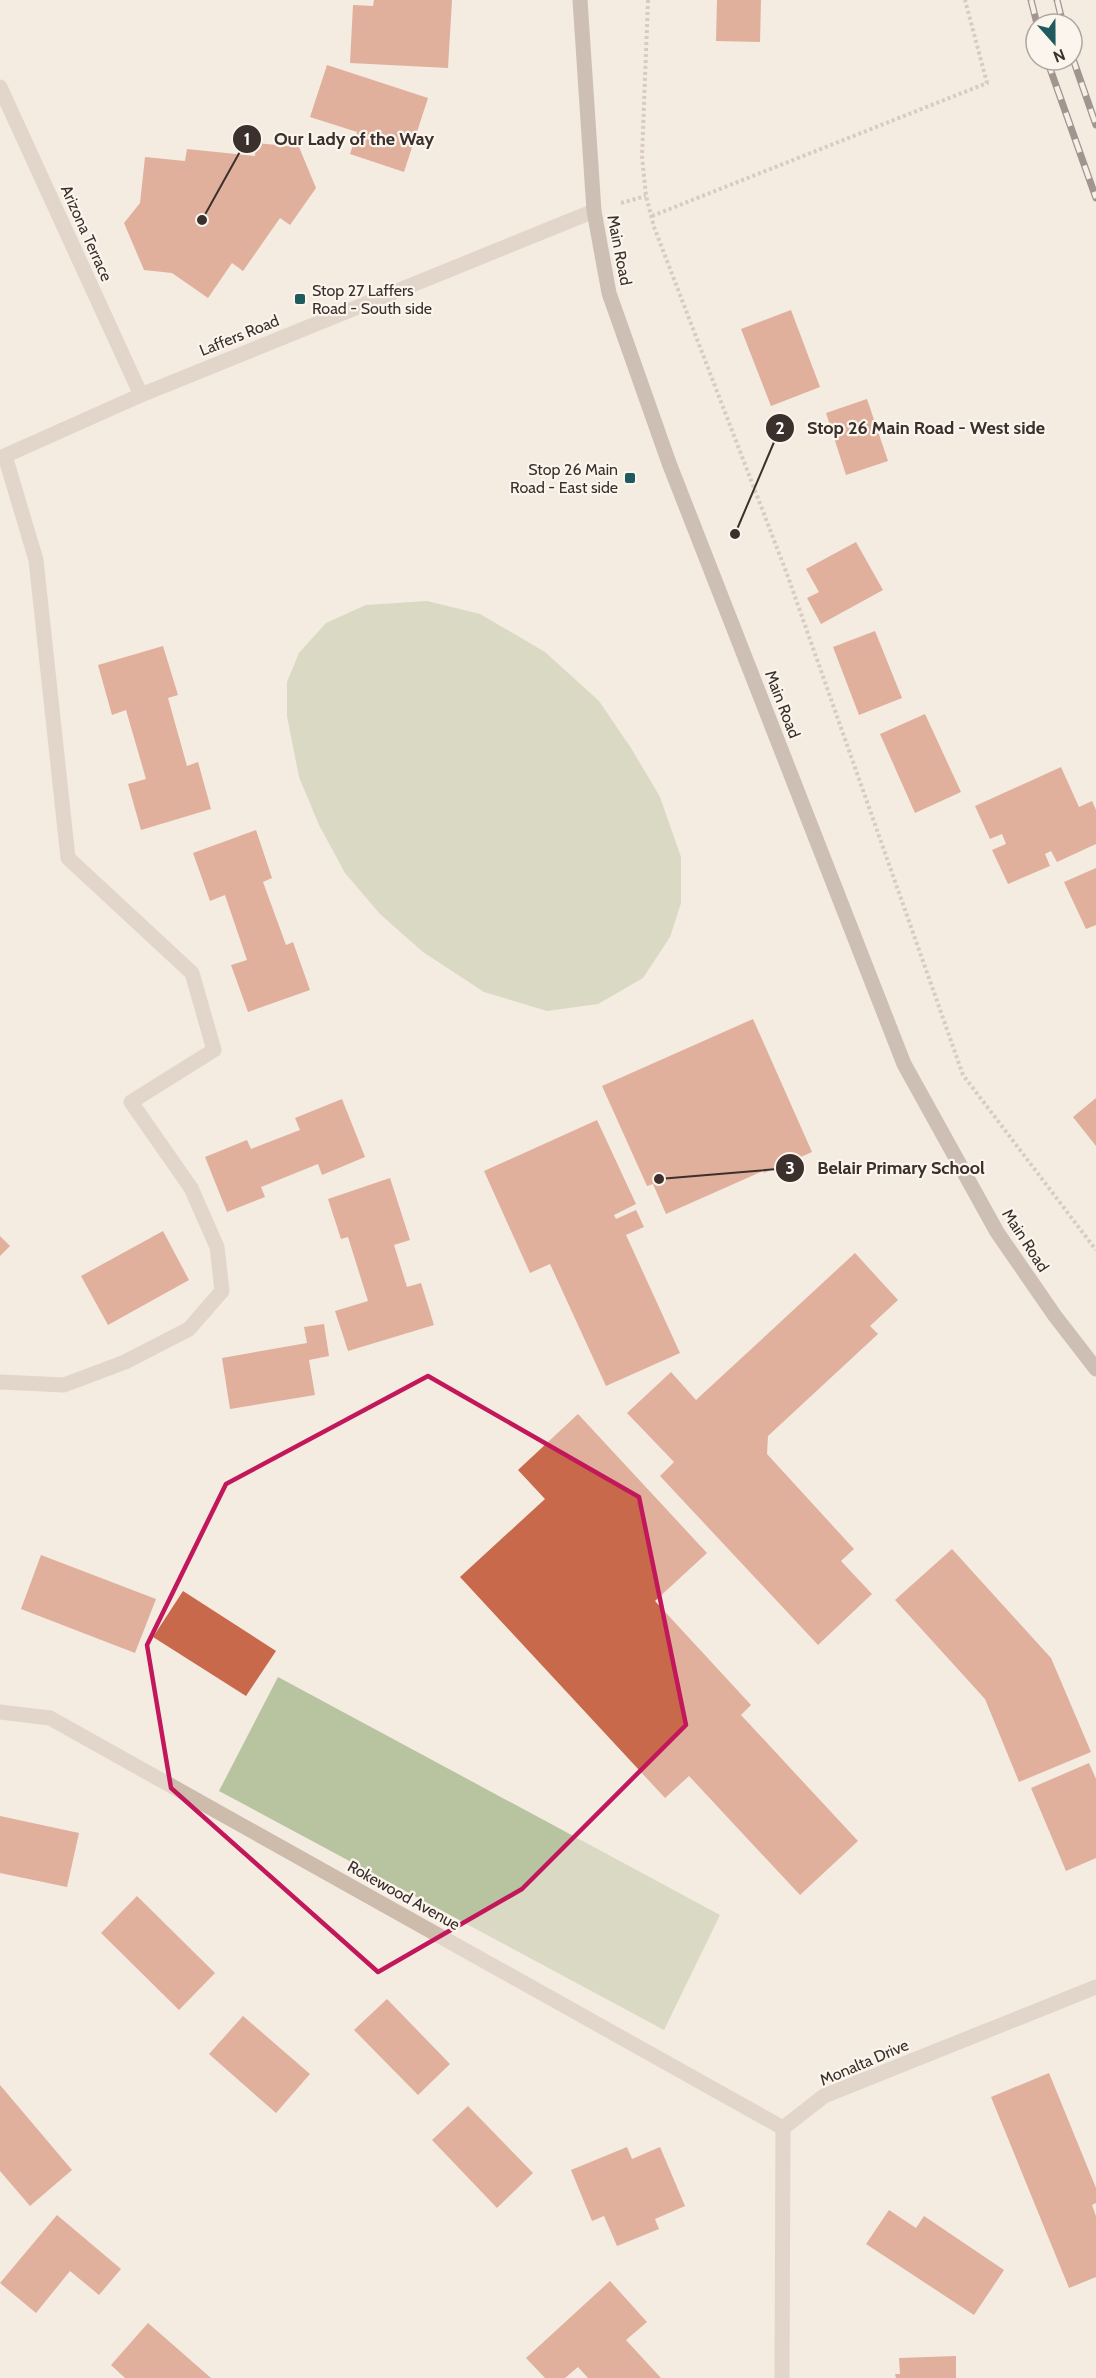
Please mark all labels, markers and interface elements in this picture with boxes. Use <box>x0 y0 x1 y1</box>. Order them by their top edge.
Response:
north arrow <box>1024 12 1084 72</box>
text: N <box>1051 45 1068 66</box>
callout: Our Lady of the Way <box>232 121 446 157</box>
text: 1 <box>244 128 250 150</box>
text: Our Lady of the Way <box>274 128 434 150</box>
street label: Arizona Terrace <box>57 182 116 284</box>
street label: Main Road <box>603 213 636 287</box>
place label: Stop 27 Laffers Road - South side <box>312 281 432 318</box>
marker: Stop 27 Laffers Road - South side <box>293 292 307 306</box>
street label: Laffers Road <box>197 311 282 360</box>
callout: Stop 26 Main Road - West side <box>765 410 1057 446</box>
text: 2 <box>775 417 785 439</box>
text: Stop 26 Main Road - West side <box>807 417 1045 439</box>
place label: Stop 26 Main Road - East side <box>510 460 618 497</box>
marker: Stop 26 Main Road - East side <box>623 471 637 485</box>
street label: Main Road <box>761 668 804 741</box>
callout: Belair Primary School <box>775 1150 996 1186</box>
text: 3 <box>785 1157 795 1179</box>
text: Belair Primary School <box>817 1157 985 1179</box>
street label: Main Road <box>998 1205 1053 1275</box>
street label: Rokewood Avenue <box>344 1857 463 1934</box>
street label: Monalta Drive <box>817 2035 911 2090</box>

